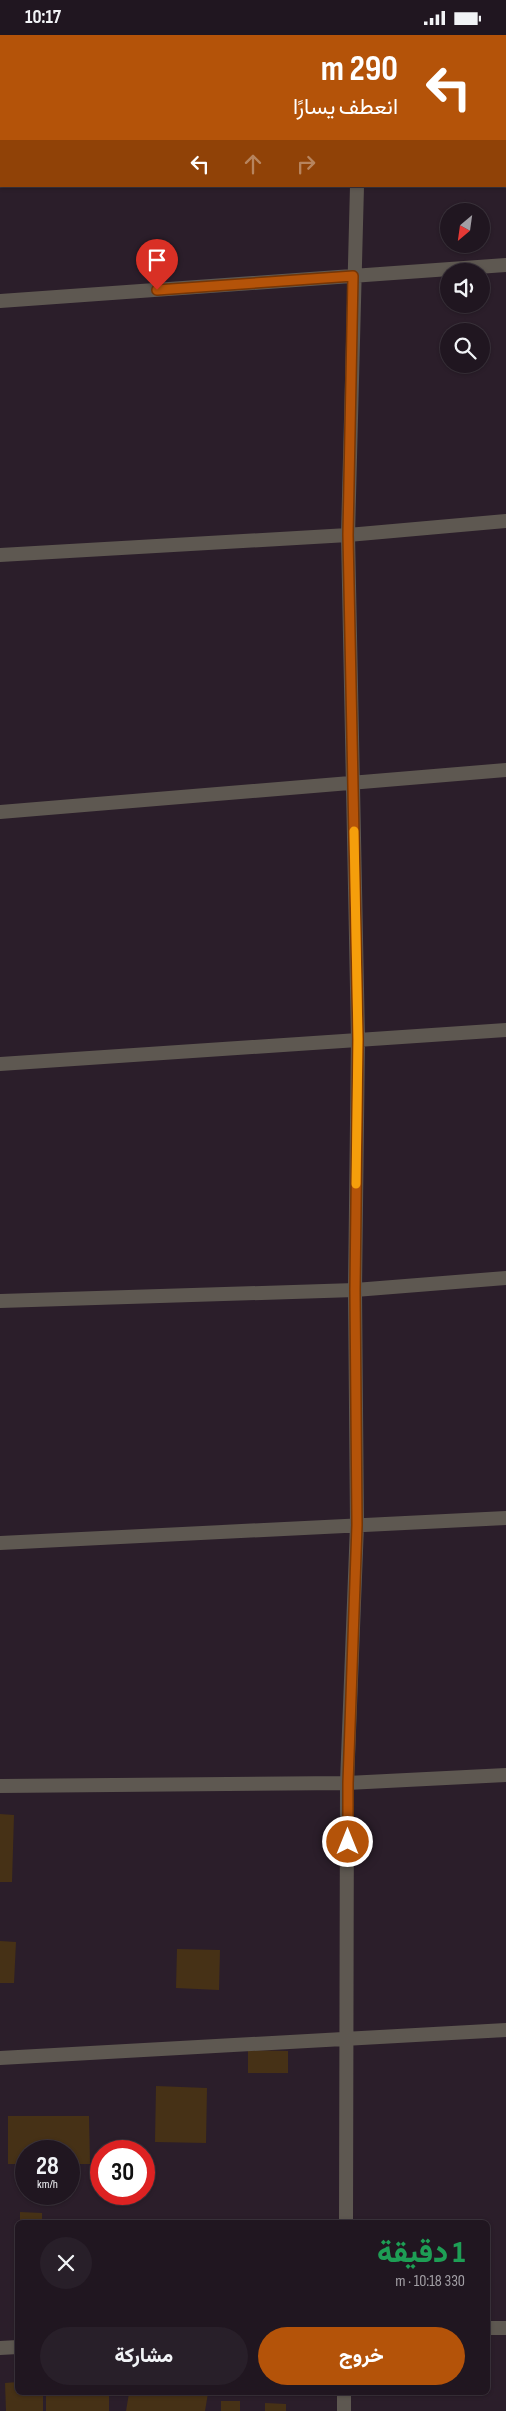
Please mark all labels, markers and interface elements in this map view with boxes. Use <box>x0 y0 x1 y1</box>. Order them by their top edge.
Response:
text: 10:17 <box>25 6 61 29</box>
text: 290 m <box>321 48 398 91</box>
icon: left <box>416 55 481 120</box>
text: انعطف يسارًا <box>293 94 398 121</box>
icon: left <box>186 150 214 178</box>
icon: ahead <box>239 150 267 178</box>
icon: right <box>292 150 320 178</box>
north arrow <box>440 203 490 253</box>
map controls <box>440 203 490 373</box>
pin <box>136 239 178 290</box>
icon: arrive <box>143 246 171 274</box>
button: sound <box>440 263 490 313</box>
button: search <box>440 323 490 373</box>
position arrow <box>321 1815 373 1867</box>
speed limit sign: 30 <box>90 2140 155 2205</box>
text: 28 <box>36 2151 59 2182</box>
text: km/h <box>37 2177 58 2192</box>
text: 1 دقيقة <box>377 2235 465 2271</box>
button: close <box>40 2237 92 2289</box>
text: 330 m · 10:18 <box>395 2272 465 2291</box>
button: مشاركة <box>40 2327 248 2385</box>
button: خروج <box>258 2327 465 2385</box>

